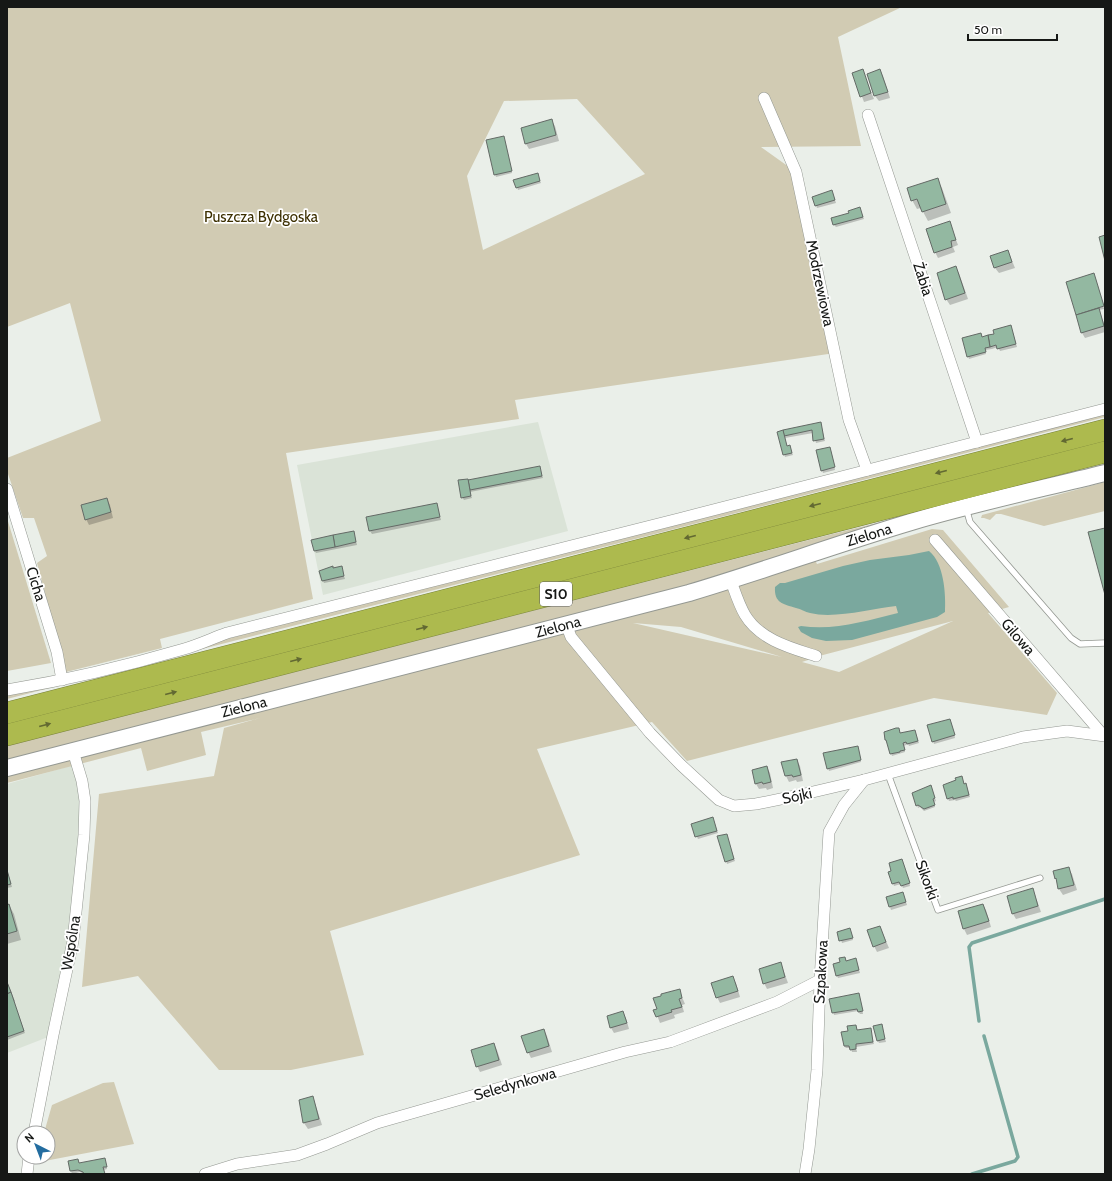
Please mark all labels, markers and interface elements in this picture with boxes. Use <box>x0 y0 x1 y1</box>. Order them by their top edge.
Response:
scale bar <box>968 16 1057 42</box>
text: 50 m <box>974 22 1002 37</box>
park label: Puszcza Bydgoska <box>204 208 319 226</box>
street label: Modrzewiowa <box>802 238 838 329</box>
street label: Żabia <box>909 260 938 299</box>
one-way arrow <box>1061 437 1073 443</box>
one-way arrow <box>935 470 948 476</box>
one-way arrow <box>809 502 821 508</box>
street label: Zielona <box>844 519 895 550</box>
one-way arrow <box>683 535 696 541</box>
street label: Cicha <box>22 565 50 604</box>
road number: S10 <box>540 582 572 606</box>
street label: Zielona <box>533 612 583 642</box>
street label: Gilowa <box>997 615 1039 660</box>
one-way arrow <box>417 625 429 631</box>
one-way arrow <box>291 657 303 663</box>
one-way arrow <box>164 689 177 695</box>
street label: Zielona <box>219 692 269 721</box>
one-way arrow <box>39 722 51 728</box>
street label: Sójki <box>780 784 814 808</box>
street label: Sikorki <box>912 858 942 902</box>
street label: Wspólna <box>58 913 84 972</box>
street label: Szpakowa <box>810 939 832 1004</box>
street label: Seledynkowa <box>472 1063 559 1104</box>
north arrow <box>16 1125 56 1165</box>
text: N <box>22 1130 37 1145</box>

